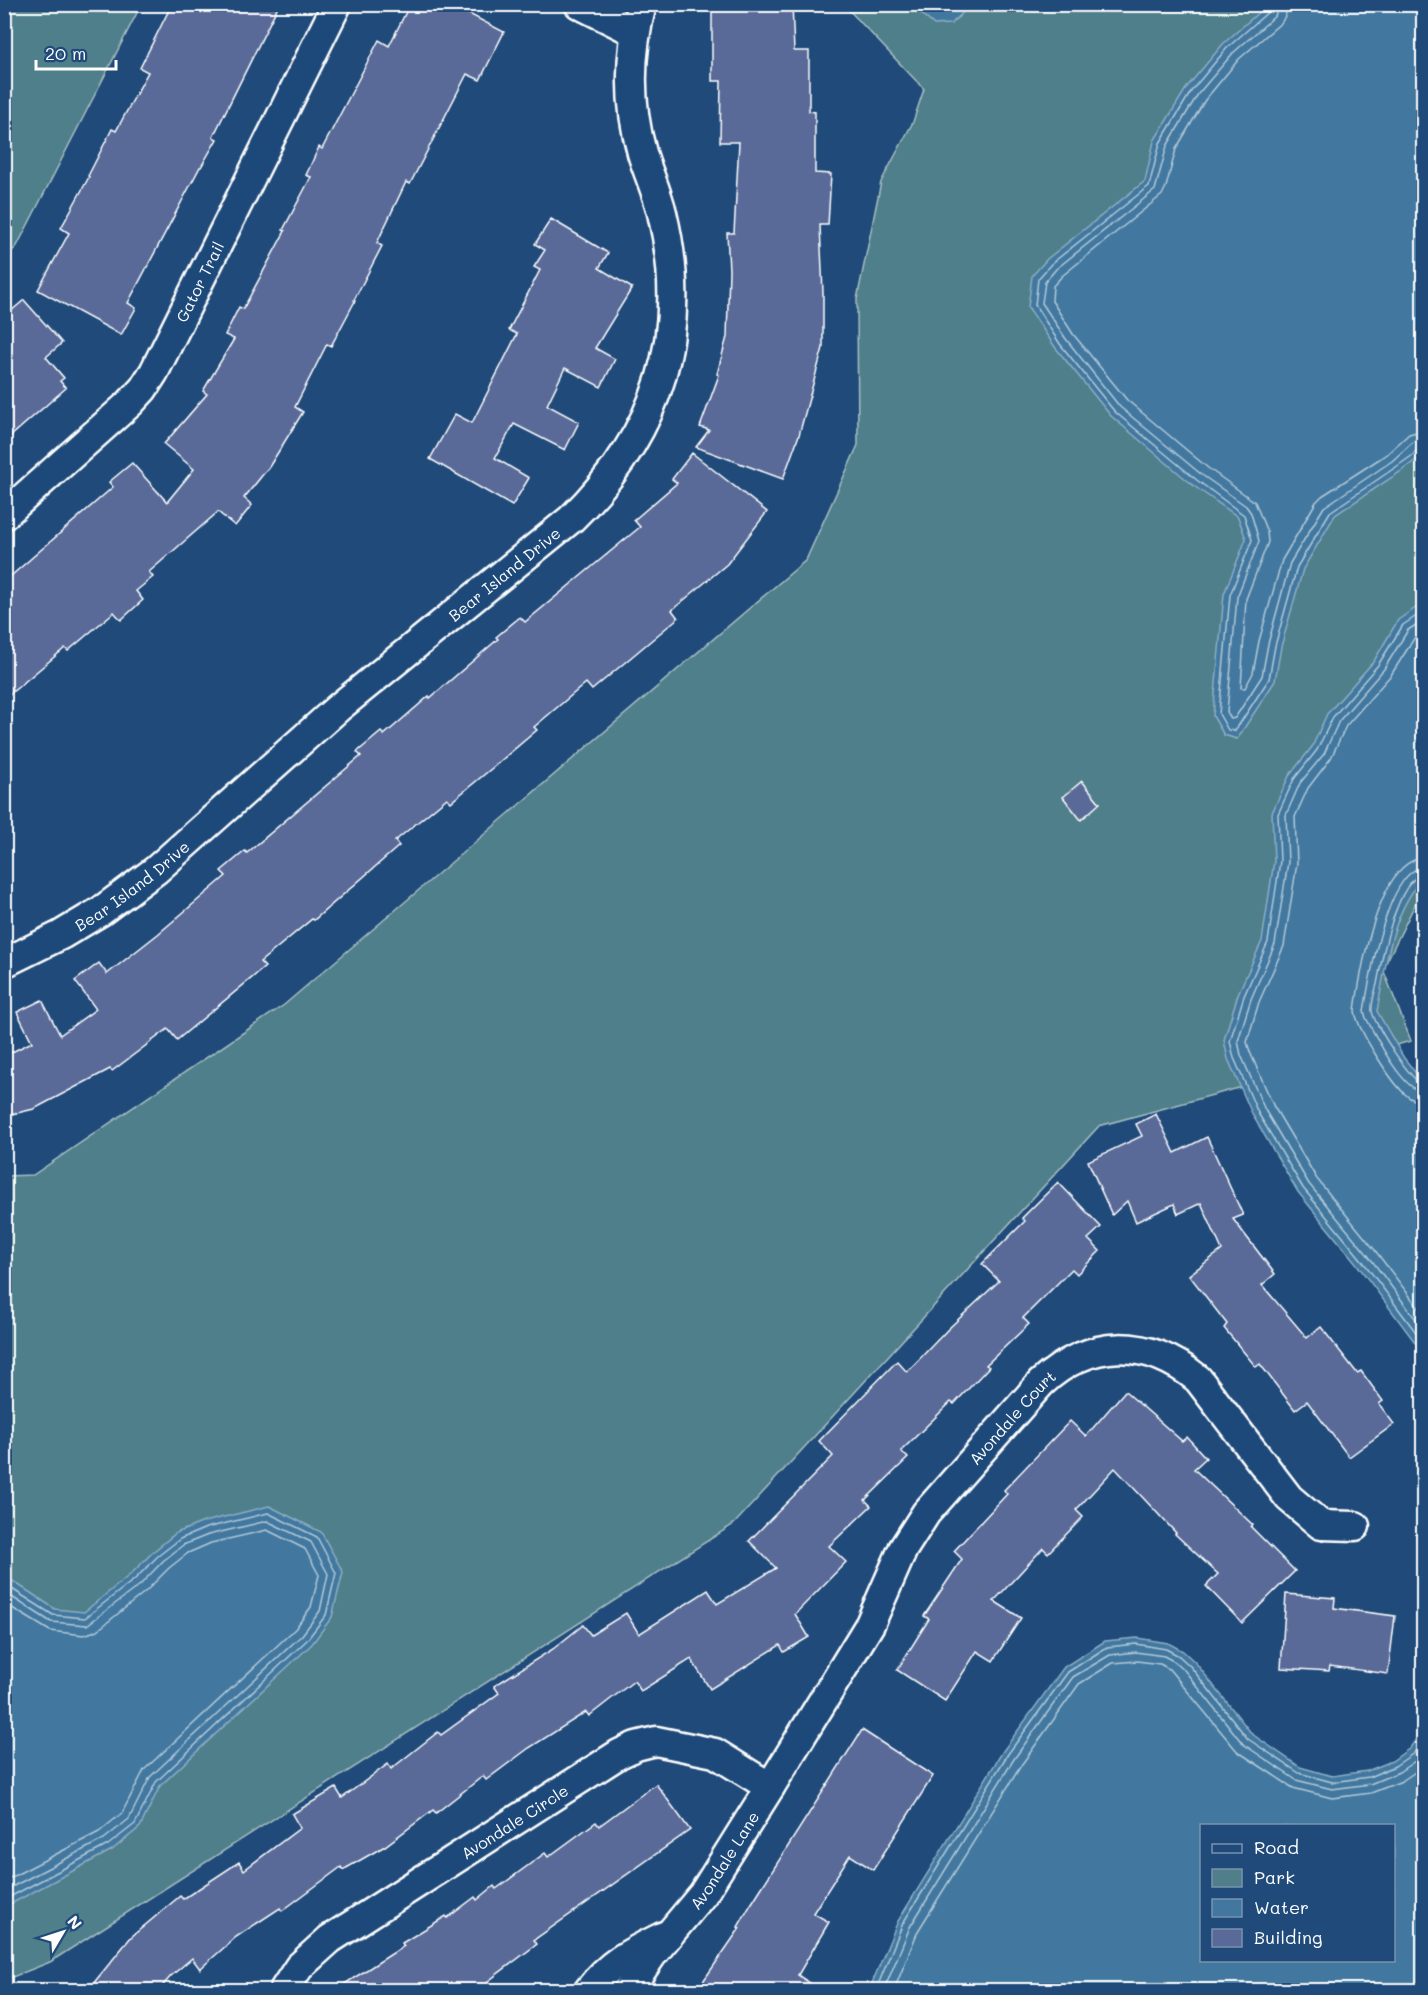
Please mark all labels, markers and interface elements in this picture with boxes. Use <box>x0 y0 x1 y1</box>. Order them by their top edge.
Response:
scale bar <box>36 33 116 71</box>
text: 20 m <box>45 41 86 65</box>
street label: Gator Trail <box>170 238 228 325</box>
street label: Bear Island Drive <box>444 522 564 625</box>
street label: Bear Island Drive <box>70 835 193 935</box>
street label: Avondale Court <box>964 1365 1059 1468</box>
street label: Avondale Circle <box>457 1779 572 1863</box>
street label: Avondale Lane <box>684 1807 763 1913</box>
legend <box>1200 1824 1395 1962</box>
text: Road <box>1254 1835 1299 1859</box>
text: Park <box>1254 1865 1295 1889</box>
text: Water <box>1254 1895 1309 1919</box>
north arrow <box>33 1902 93 1962</box>
text: N <box>63 1911 87 1934</box>
text: Building <box>1254 1925 1322 1949</box>

